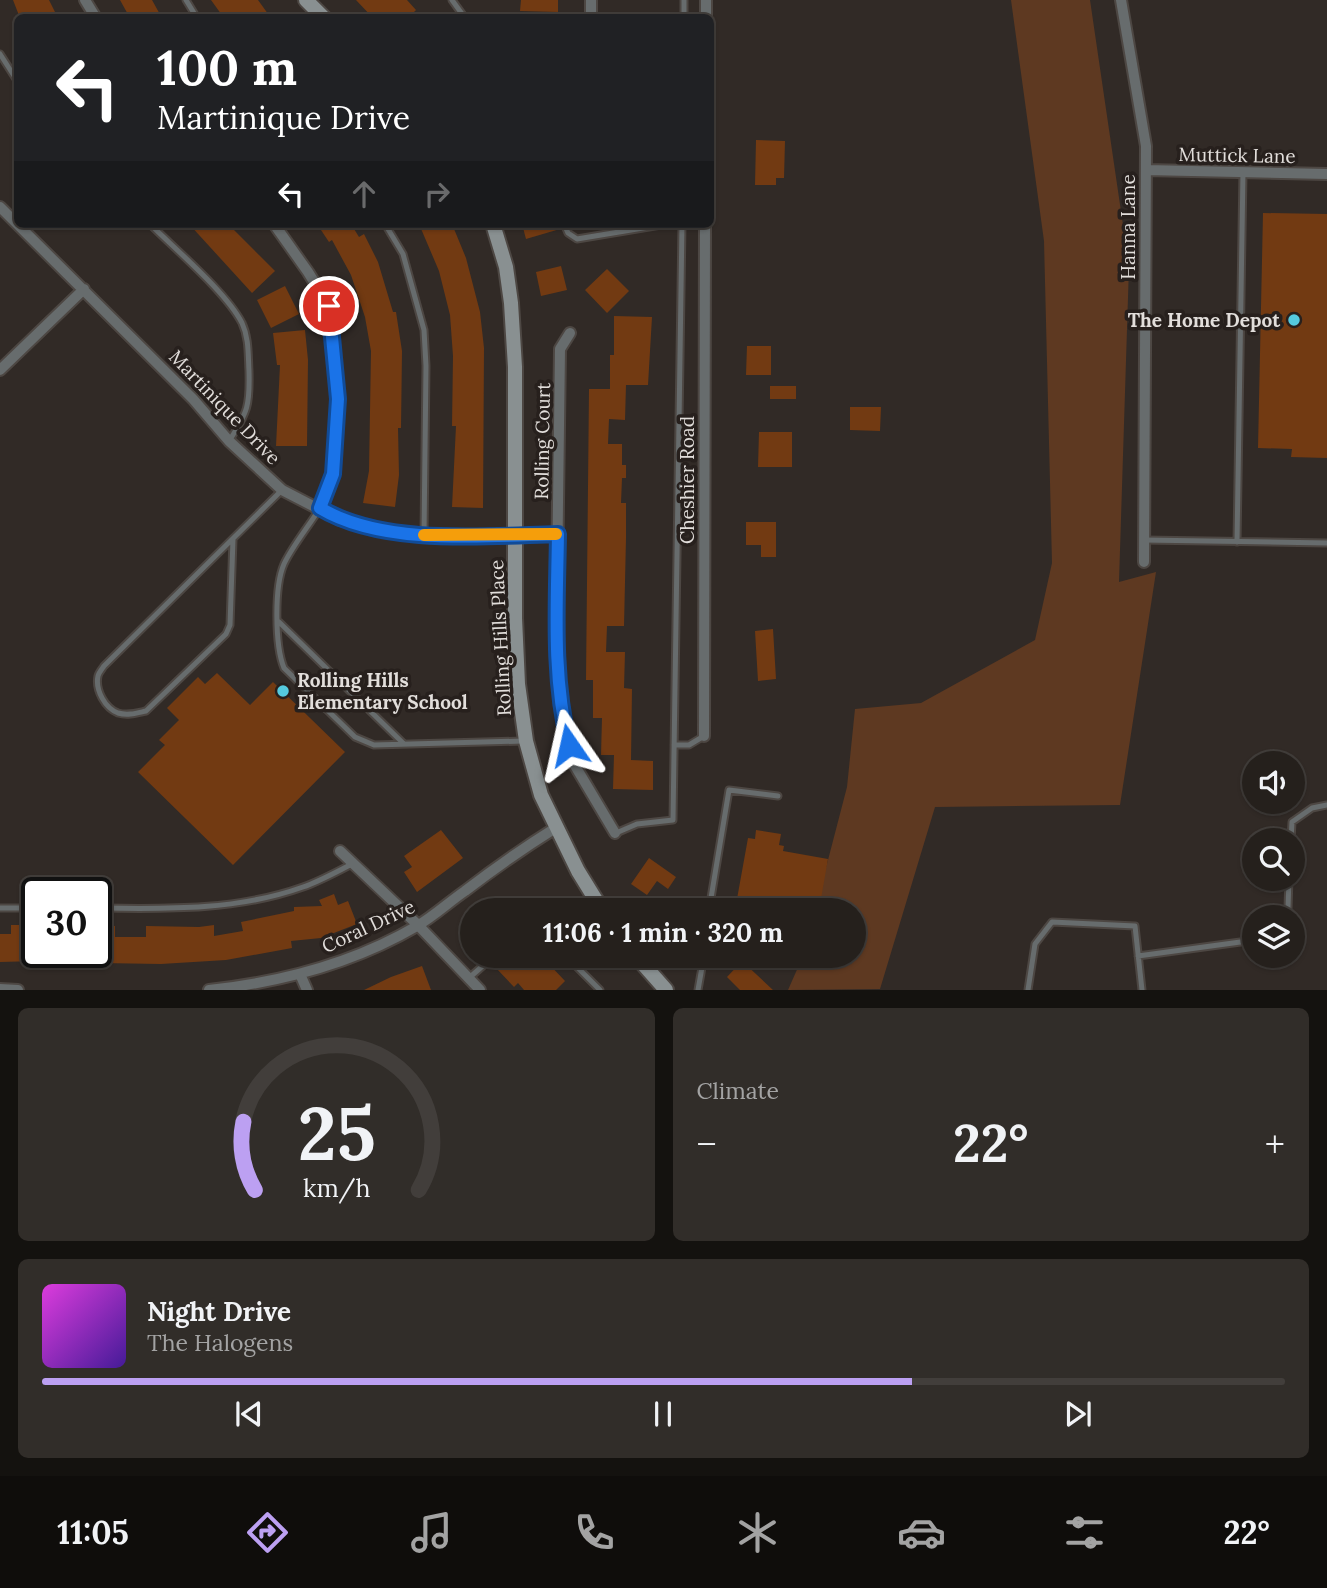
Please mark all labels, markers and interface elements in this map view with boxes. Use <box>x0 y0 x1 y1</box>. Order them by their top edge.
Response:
text: 100 m <box>157 36 297 98</box>
icon: left <box>42 42 133 133</box>
text: Martinique Drive <box>157 97 410 138</box>
street label: Muttick Lane <box>1178 142 1296 168</box>
street label: Hanna Lane <box>1116 174 1140 280</box>
icon: left <box>272 175 310 213</box>
icon: ahead <box>345 175 383 213</box>
icon: right <box>418 175 456 213</box>
pin <box>299 276 359 336</box>
icon: arrive <box>310 287 348 325</box>
place label: The Home Depot <box>1128 308 1281 332</box>
marker: The Home Depot <box>1286 312 1302 328</box>
street label: Martinique Drive <box>164 345 286 469</box>
street label: Rolling Court <box>529 382 555 500</box>
street label: Cheshier Road <box>675 416 699 544</box>
street label: Rolling Hills Place <box>484 559 516 717</box>
place label: Rolling Hills Elementary School <box>297 668 468 714</box>
marker: Rolling Hills Elementary School <box>275 683 291 699</box>
position arrow <box>532 708 606 782</box>
map controls <box>1242 751 1305 968</box>
button: sound <box>1242 751 1305 814</box>
button: search <box>1242 828 1305 891</box>
speed limit sign: 30 <box>21 877 112 968</box>
street label: Coral Drive <box>318 894 418 958</box>
button: layers <box>1242 905 1305 968</box>
text: 11:06 · 1 min · 320 m <box>543 916 783 949</box>
text: Climate <box>697 1076 779 1105</box>
text: 25 <box>297 1088 375 1181</box>
text: 22° <box>953 1110 1028 1176</box>
text: − <box>697 1120 717 1168</box>
text: + <box>1265 1120 1285 1168</box>
text: km/h <box>302 1172 370 1204</box>
text: Night Drive <box>147 1295 291 1328</box>
text: The Halogens <box>147 1328 293 1357</box>
icon: previous <box>230 1395 268 1433</box>
icon: pause <box>644 1395 682 1433</box>
icon: next <box>1059 1395 1097 1433</box>
icon: directions <box>243 1508 292 1557</box>
icon: music <box>407 1508 456 1557</box>
icon: phone <box>570 1508 619 1557</box>
icon: climate <box>733 1508 782 1557</box>
icon: car <box>897 1508 946 1557</box>
icon: filters <box>1060 1508 1109 1557</box>
text: 11:05 <box>57 1512 129 1553</box>
text: 22° <box>1223 1512 1270 1553</box>

